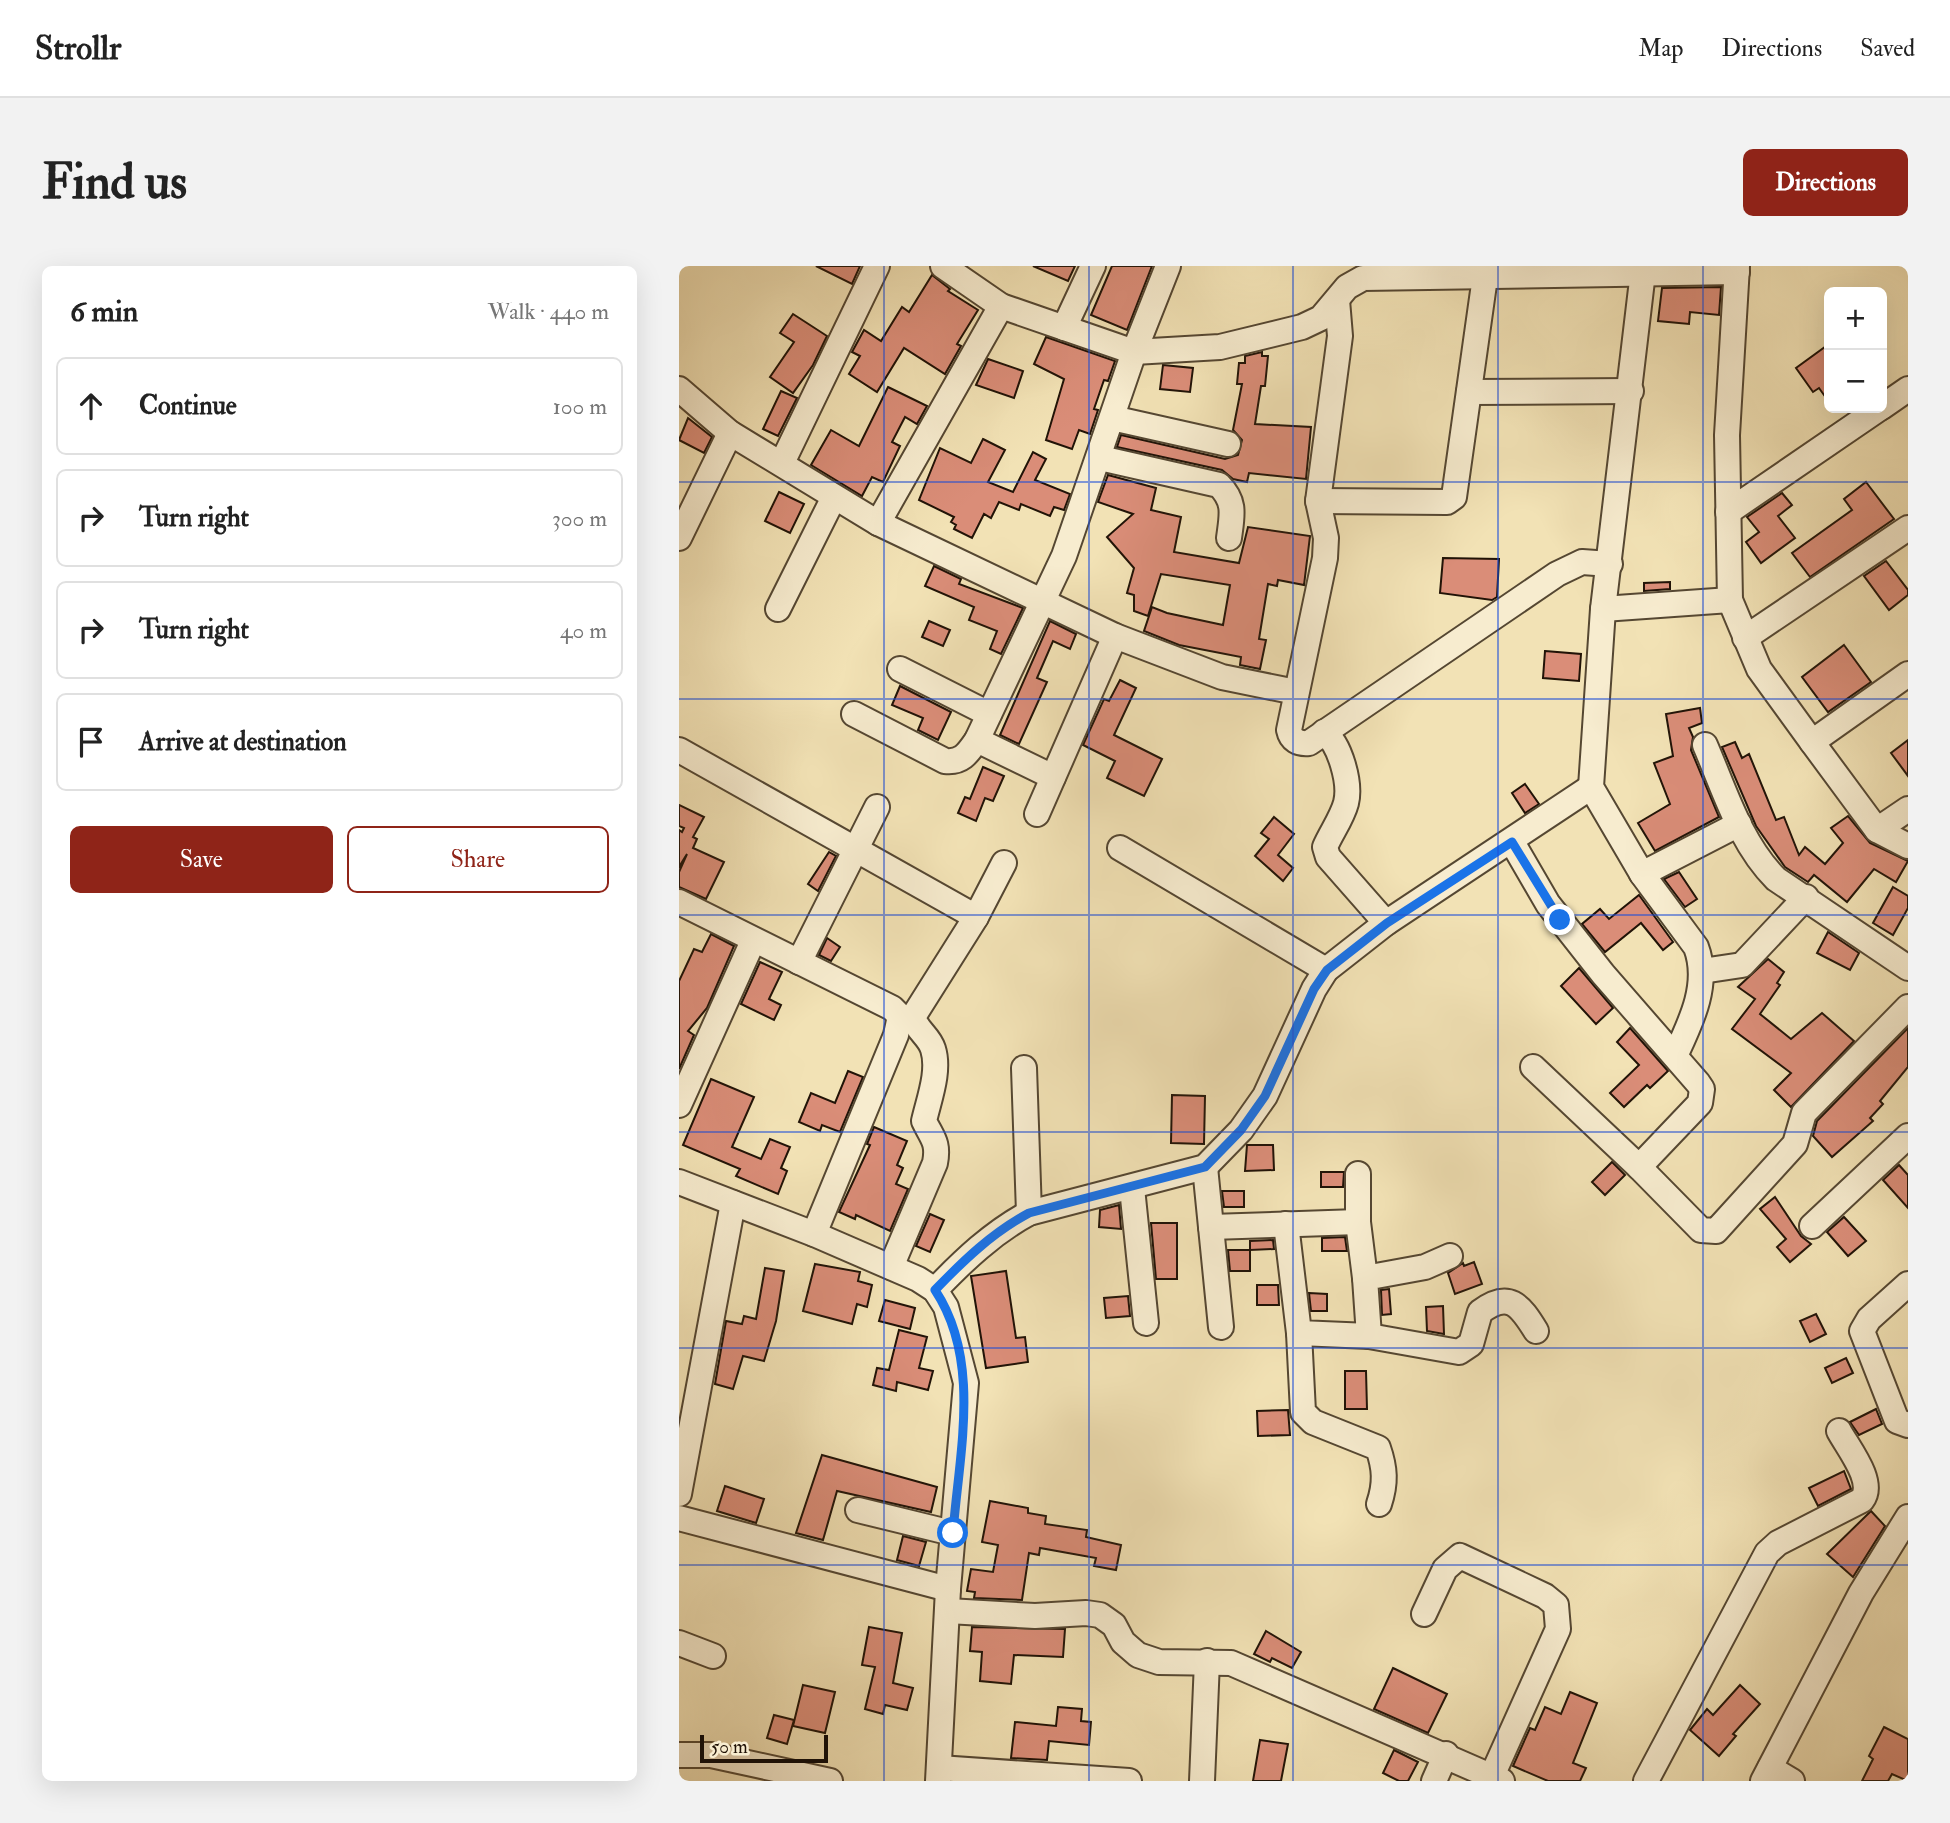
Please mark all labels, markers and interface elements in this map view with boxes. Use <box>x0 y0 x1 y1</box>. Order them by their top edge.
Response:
text: Strollr <box>35 28 121 69</box>
text: Map <box>1638 33 1683 64</box>
text: Directions <box>1721 33 1822 64</box>
text: Saved <box>1860 33 1915 64</box>
button: Directions <box>1743 149 1908 216</box>
text: Find us <box>42 152 187 213</box>
map controls <box>1824 287 1887 413</box>
button: + <box>1824 287 1887 350</box>
text: 6 min <box>70 293 138 330</box>
text: Walk · 440 m <box>488 297 609 326</box>
button: − <box>1824 350 1887 413</box>
icon: ahead <box>72 387 110 425</box>
text: Continue <box>139 390 237 422</box>
text: 100 m <box>553 392 607 421</box>
icon: right <box>72 499 110 537</box>
text: Turn right <box>139 502 249 534</box>
text: 300 m <box>552 504 607 533</box>
icon: right <box>72 611 110 649</box>
text: Turn right <box>139 614 249 646</box>
text: 40 m <box>560 616 607 645</box>
icon: arrive <box>72 723 110 761</box>
text: Arrive at destination <box>139 726 347 758</box>
button: Save <box>70 826 333 893</box>
button: Share <box>347 826 609 893</box>
route end <box>1544 904 1575 935</box>
route start <box>937 1517 968 1548</box>
scale bar <box>700 1732 828 1764</box>
text: 50 m <box>711 1735 748 1759</box>

